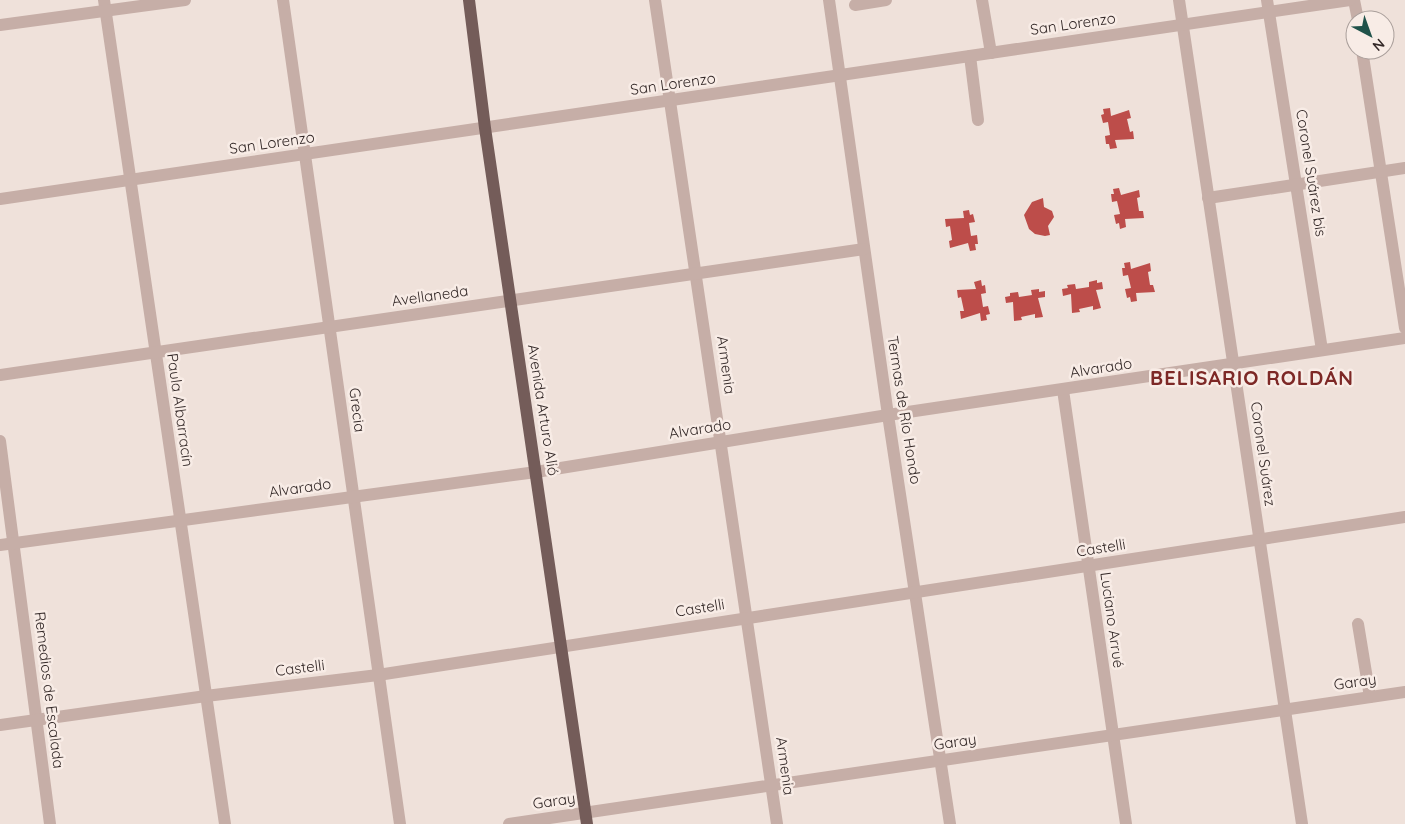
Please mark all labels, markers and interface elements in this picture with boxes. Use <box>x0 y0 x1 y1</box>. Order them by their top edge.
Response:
street label: San Lorenzo <box>1029 8 1117 39</box>
north arrow <box>1345 10 1395 60</box>
text: N <box>1369 35 1388 55</box>
street label: San Lorenzo <box>629 68 717 99</box>
street label: Coronel Suárez bis <box>1292 108 1331 238</box>
street label: San Lorenzo <box>228 127 316 158</box>
street label: Avellaneda <box>391 281 469 310</box>
street label: Termas de Río Hondo <box>883 334 926 486</box>
street label: Armenia <box>713 335 740 395</box>
street label: Avenida Arturo Alió <box>524 343 563 477</box>
street label: Paula Albarracín <box>163 352 198 468</box>
street label: Alvarado <box>1069 353 1133 382</box>
district label: BELISARIO ROLDÁN <box>1150 365 1354 390</box>
street label: Grecia <box>345 387 370 433</box>
street label: Coronel Suárez <box>1247 401 1280 507</box>
street label: Alvarado <box>668 414 732 443</box>
street label: Alvarado <box>268 474 332 501</box>
street label: Castelli <box>1075 534 1127 561</box>
street label: Luciano Arrué <box>1096 571 1129 669</box>
street label: Castelli <box>674 594 726 621</box>
street label: Remedios de Escalada <box>30 610 69 769</box>
street label: Castelli <box>274 655 326 680</box>
street label: Garay <box>1332 669 1378 694</box>
street label: Garay <box>932 729 978 754</box>
street label: Armenia <box>772 736 799 796</box>
street label: Garay <box>531 788 577 813</box>

